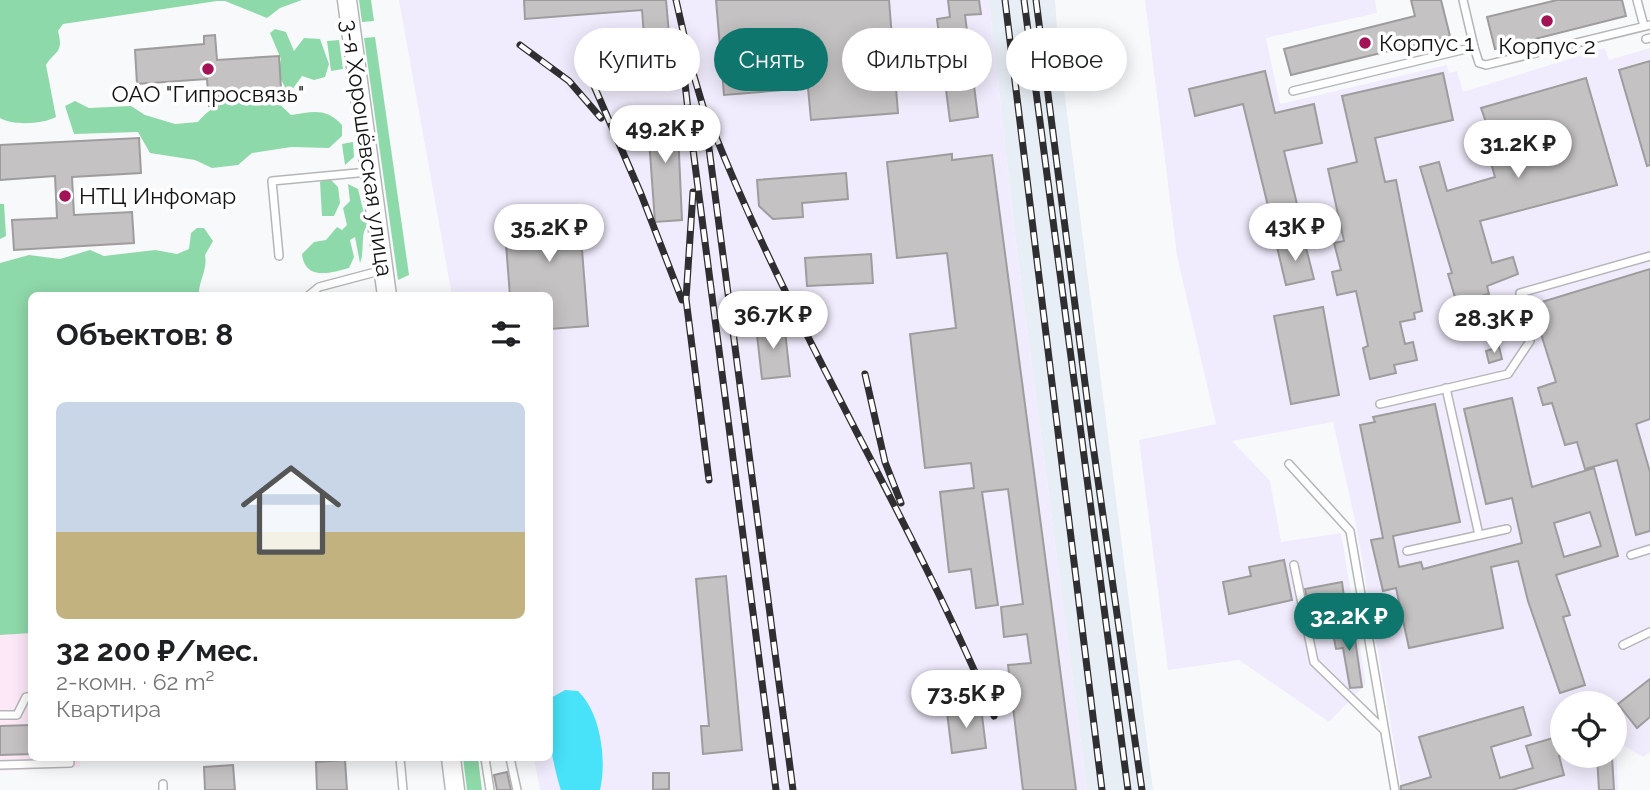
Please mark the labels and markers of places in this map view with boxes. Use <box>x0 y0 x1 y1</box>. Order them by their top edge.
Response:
marker: Корпус 2 <box>1539 13 1555 29</box>
place label: Корпус 1 <box>1379 29 1474 56</box>
place label: Корпус 2 <box>1498 32 1596 59</box>
marker: Корпус 1 <box>1357 35 1373 51</box>
marker: ОАО "Гипросвязь" <box>200 61 216 77</box>
place label: ОАО "Гипросвязь" <box>112 80 304 107</box>
pin: 49.2K ₽ <box>600 106 730 165</box>
pin: 31.2K ₽ <box>1453 120 1583 180</box>
place label: НТЦ Инфомар <box>79 182 236 209</box>
marker: НТЦ Инфомар <box>57 188 73 204</box>
pin: 35.2K ₽ <box>484 204 614 264</box>
pin: 43K ₽ <box>1246 204 1344 263</box>
pin: 36.7K ₽ <box>708 292 838 351</box>
pin: 28.3K ₽ <box>1429 296 1559 355</box>
pin: 32.2K ₽ <box>1284 594 1414 653</box>
pin: 73.5K ₽ <box>901 670 1031 730</box>

